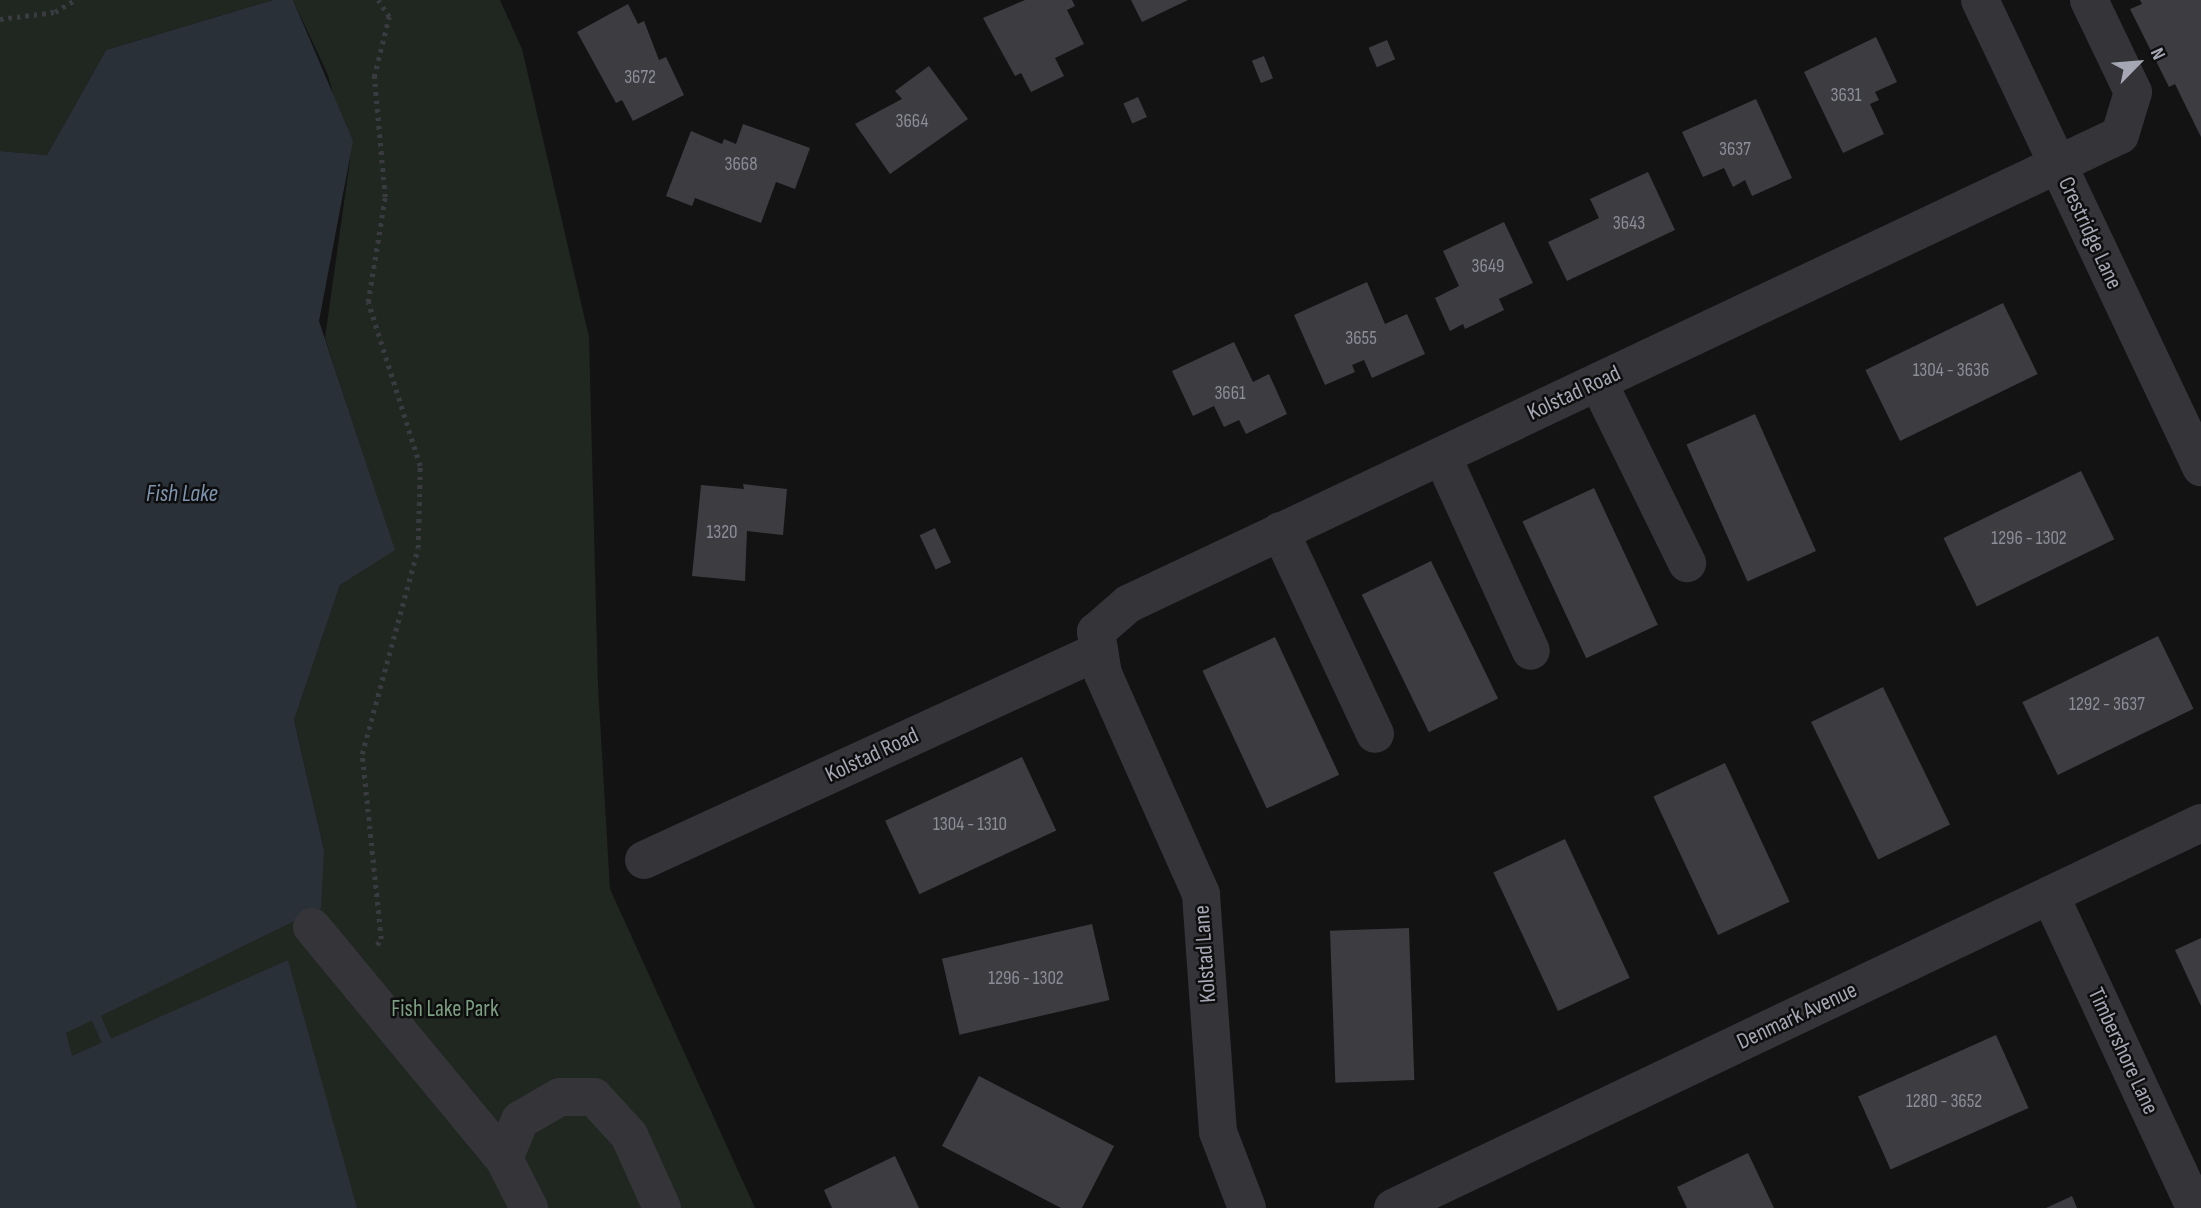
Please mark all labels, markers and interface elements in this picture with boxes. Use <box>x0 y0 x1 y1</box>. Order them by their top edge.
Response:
north arrow <box>2103 28 2173 98</box>
text: N <box>2145 44 2170 63</box>
house number: 3672 <box>624 67 656 89</box>
house number: 3631 <box>1831 85 1861 107</box>
house number: 3664 <box>896 111 928 133</box>
house number: 3637 <box>1719 139 1751 161</box>
house number: 3668 <box>725 154 757 176</box>
street label: Crestridge Lane <box>2052 172 2128 294</box>
house number: 3643 <box>1613 213 1645 235</box>
house number: 3649 <box>1472 256 1504 278</box>
house number: 3655 <box>1345 328 1377 350</box>
street label: Kolstad Road <box>1523 359 1625 427</box>
house number: 1304 - 3636 <box>1913 360 1989 382</box>
house number: 3661 <box>1214 383 1246 405</box>
water label: Fish Lake <box>146 480 218 508</box>
house number: 1320 <box>707 522 737 544</box>
house number: 1296 - 1302 <box>1991 528 2067 550</box>
house number: 1292 - 3637 <box>2069 694 2145 716</box>
street label: Kolstad Road <box>821 721 923 789</box>
house number: 1304 - 1310 <box>933 814 1007 836</box>
street label: Kolstad Lane <box>1188 904 1222 1004</box>
house number: 1296 - 1302 <box>988 968 1064 990</box>
street label: Denmark Avenue <box>1733 976 1861 1056</box>
street label: Timbershore Lane <box>2082 983 2164 1119</box>
park label: Fish Lake Park <box>391 995 499 1023</box>
house number: 1280 - 3652 <box>1906 1091 1982 1113</box>

